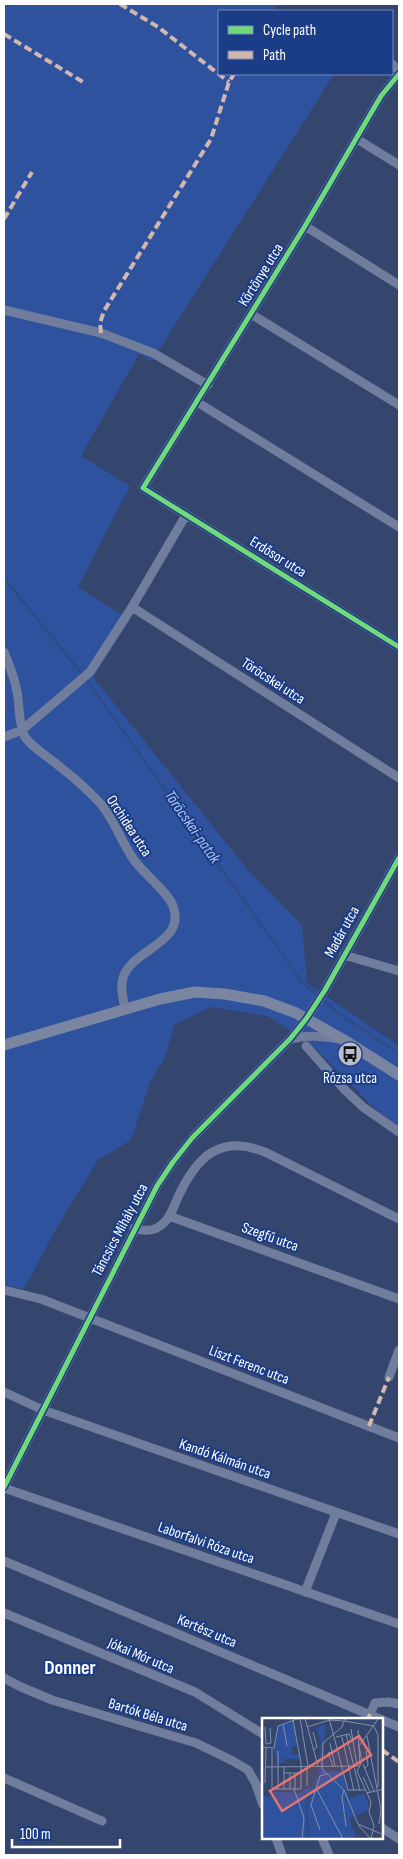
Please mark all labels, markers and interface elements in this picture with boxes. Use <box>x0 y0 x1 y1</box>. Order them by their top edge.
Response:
legend <box>218 10 393 75</box>
text: Cycle path <box>263 21 316 40</box>
text: Path <box>263 46 286 65</box>
street label: Körtönye utca <box>234 240 288 310</box>
street label: Erdősor utca <box>246 532 310 582</box>
street label: Töröcskei utca <box>238 653 309 709</box>
water label: Töröcskei-patak <box>160 787 225 868</box>
street label: Orchidea utca <box>102 792 156 860</box>
street label: Madár utca <box>320 903 364 961</box>
bus stop icon: Rózsa utca <box>337 1041 363 1067</box>
place label: Rózsa utca <box>323 1069 377 1088</box>
street label: Táncsics Mihály utca <box>88 1180 153 1280</box>
street label: Szegfű utca <box>239 1218 301 1256</box>
street label: Liszt Ferenc utca <box>206 1341 292 1389</box>
street label: Kandó Kálmán utca <box>177 1434 273 1484</box>
street label: Laborfalvi Róza utca <box>155 1518 257 1568</box>
street label: Kertész utca <box>174 1610 240 1652</box>
street label: Jókai Mór utca <box>104 1633 177 1679</box>
district label: Donner <box>44 1656 96 1680</box>
street label: Bartók Béla utca <box>106 1694 190 1736</box>
inset map <box>262 1718 383 1839</box>
scale bar <box>12 1816 120 1848</box>
text: 100 m <box>20 1825 51 1844</box>

